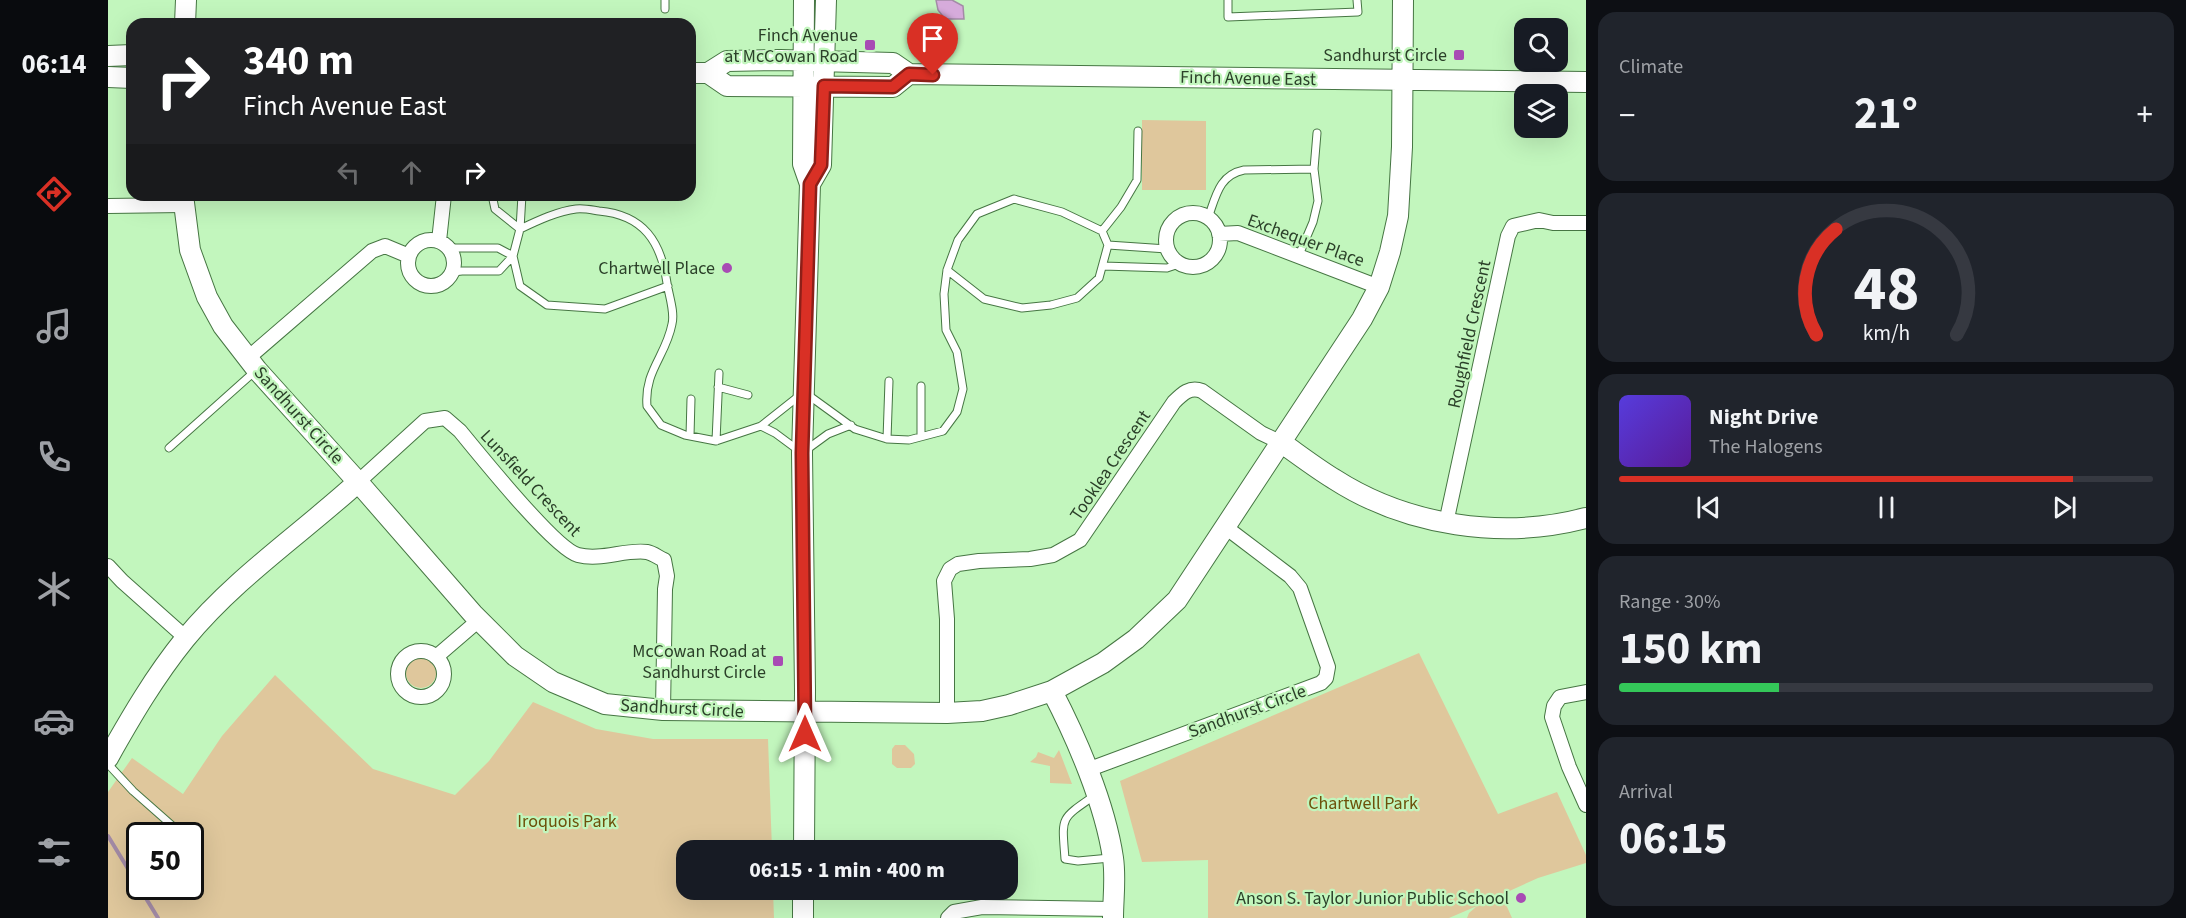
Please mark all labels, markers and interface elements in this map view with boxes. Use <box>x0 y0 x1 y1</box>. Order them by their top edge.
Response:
pin <box>907 13 958 75</box>
map controls <box>1514 18 1568 138</box>
button: search <box>1514 18 1568 72</box>
icon: arrive <box>916 22 949 55</box>
place label: Finch Avenue at McCowan Road <box>724 23 858 69</box>
text: 340 m <box>243 31 354 91</box>
marker: Finch Avenue at McCowan Road <box>863 38 877 52</box>
icon: right <box>144 42 222 120</box>
place label: Sandhurst Circle <box>1323 43 1447 68</box>
text: 06:14 <box>21 45 87 84</box>
marker: Sandhurst Circle <box>1452 48 1466 62</box>
text: Climate <box>1619 53 1683 81</box>
street label: Finch Avenue East <box>1180 65 1316 92</box>
text: 21° <box>1854 82 1918 146</box>
button: layers <box>1514 84 1568 138</box>
text: Finch Avenue East <box>243 87 447 126</box>
text: − <box>1619 92 1635 139</box>
text: + <box>2137 92 2153 139</box>
icon: left <box>332 156 365 189</box>
icon: ahead <box>395 156 428 189</box>
icon: right <box>458 156 491 189</box>
icon: directions <box>33 173 75 215</box>
street label: Exchequer Place <box>1244 208 1368 273</box>
text: 48 <box>1853 245 1919 334</box>
place label: Chartwell Place <box>598 256 715 281</box>
street label: Roughfield Crescent <box>1442 258 1497 410</box>
marker: Chartwell Place <box>720 261 734 275</box>
icon: music <box>33 305 75 347</box>
text: km/h <box>1862 318 1910 349</box>
street label: Sandhurst Circle <box>248 361 349 470</box>
text: Night Drive <box>1709 401 1818 433</box>
street label: Tooklea Crescent <box>1064 405 1157 525</box>
street label: Lunsfield Crescent <box>474 424 587 542</box>
text: The Halogens <box>1709 433 1823 461</box>
icon: phone <box>33 436 75 478</box>
icon: previous <box>1692 491 1725 524</box>
icon: pause <box>1870 491 1903 524</box>
icon: next <box>2048 491 2081 524</box>
icon: climate <box>33 568 75 610</box>
text: Range · 30% <box>1619 588 1720 616</box>
text: 150 km <box>1619 617 1763 681</box>
place label: McCowan Road at Sandhurst Circle <box>632 639 766 685</box>
marker: McCowan Road at Sandhurst Circle <box>771 654 785 668</box>
street label: Sandhurst Circle <box>1185 679 1310 744</box>
street label: Sandhurst Circle <box>620 693 744 724</box>
icon: car <box>33 700 75 742</box>
position arrow <box>773 702 837 766</box>
text: Arrival <box>1619 778 1673 806</box>
park label: Chartwell Park <box>1308 791 1418 816</box>
text: 06:15 <box>1619 807 1728 871</box>
park label: Iroquois Park <box>517 809 617 834</box>
speed limit sign: 50 <box>126 822 204 900</box>
icon: filters <box>33 831 75 873</box>
text: 06:15 · 1 min · 400 m <box>749 854 945 886</box>
place label: Anson S. Taylor Junior Public School <box>1236 886 1509 911</box>
marker: Anson S. Taylor Junior Public School <box>1514 891 1528 905</box>

